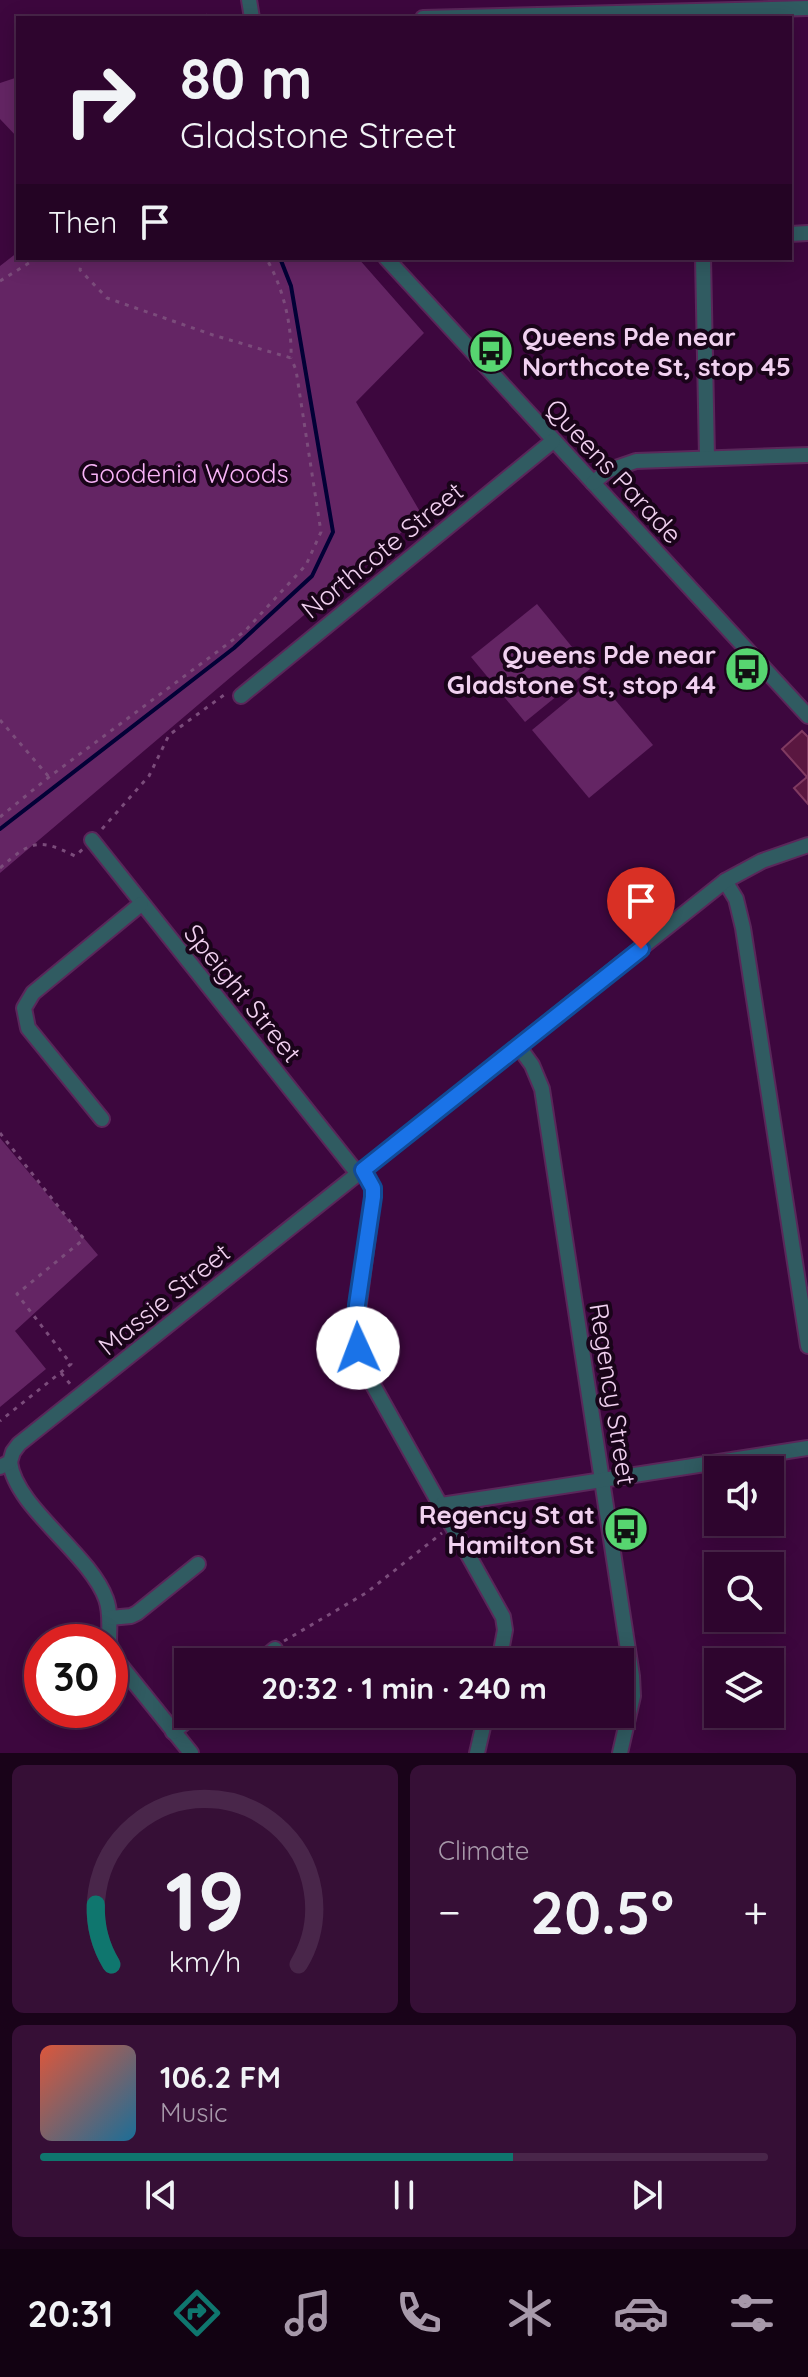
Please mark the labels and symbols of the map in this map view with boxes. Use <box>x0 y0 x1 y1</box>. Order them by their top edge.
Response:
place label: Queens Pde near Northcote St, stop 45 <box>522 320 791 383</box>
bus stop icon: Queens Pde near Northcote St, stop 45 <box>467 327 515 375</box>
street label: Queens Parade <box>539 392 689 550</box>
park label: Goodenia Woods <box>81 457 289 490</box>
street label: Northcote Street <box>294 475 470 625</box>
place label: Queens Pde near Gladstone St, stop 44 <box>447 638 716 701</box>
bus stop icon: Queens Pde near Gladstone St, stop 44 <box>723 645 771 693</box>
pin <box>607 867 675 949</box>
street label: Speight Street <box>177 917 309 1069</box>
street label: Massie Street <box>91 1236 237 1362</box>
street label: Regency Street <box>582 1301 644 1487</box>
position arrow <box>316 1306 400 1390</box>
place label: Regency St at Hamilton St <box>419 1498 595 1561</box>
bus stop icon: Regency St at Hamilton St <box>602 1505 650 1553</box>
speed limit sign: 30 <box>24 1624 128 1728</box>

